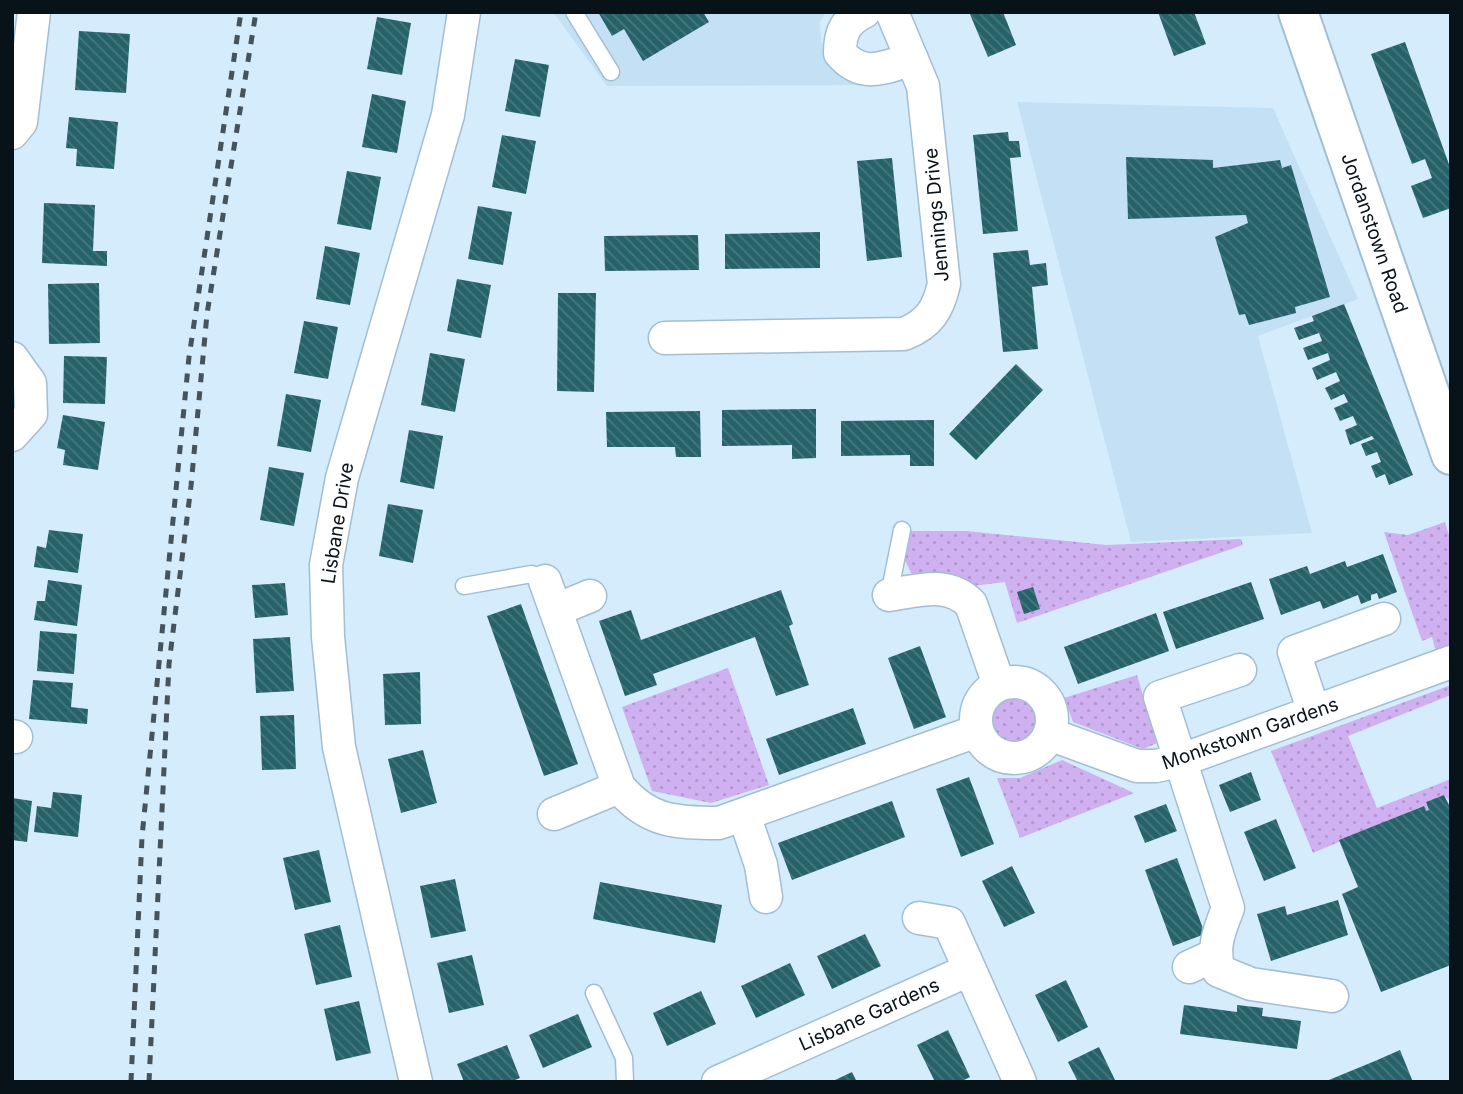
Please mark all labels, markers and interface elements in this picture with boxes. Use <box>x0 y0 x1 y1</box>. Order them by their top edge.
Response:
street label: Jennings Drive <box>919 147 954 283</box>
street label: Jordanstown Road <box>1336 150 1413 316</box>
street label: Lisbane Drive <box>317 461 358 585</box>
street label: Monkstown Gardens <box>1159 692 1341 774</box>
street label: Lisbane Gardens <box>795 973 943 1056</box>

